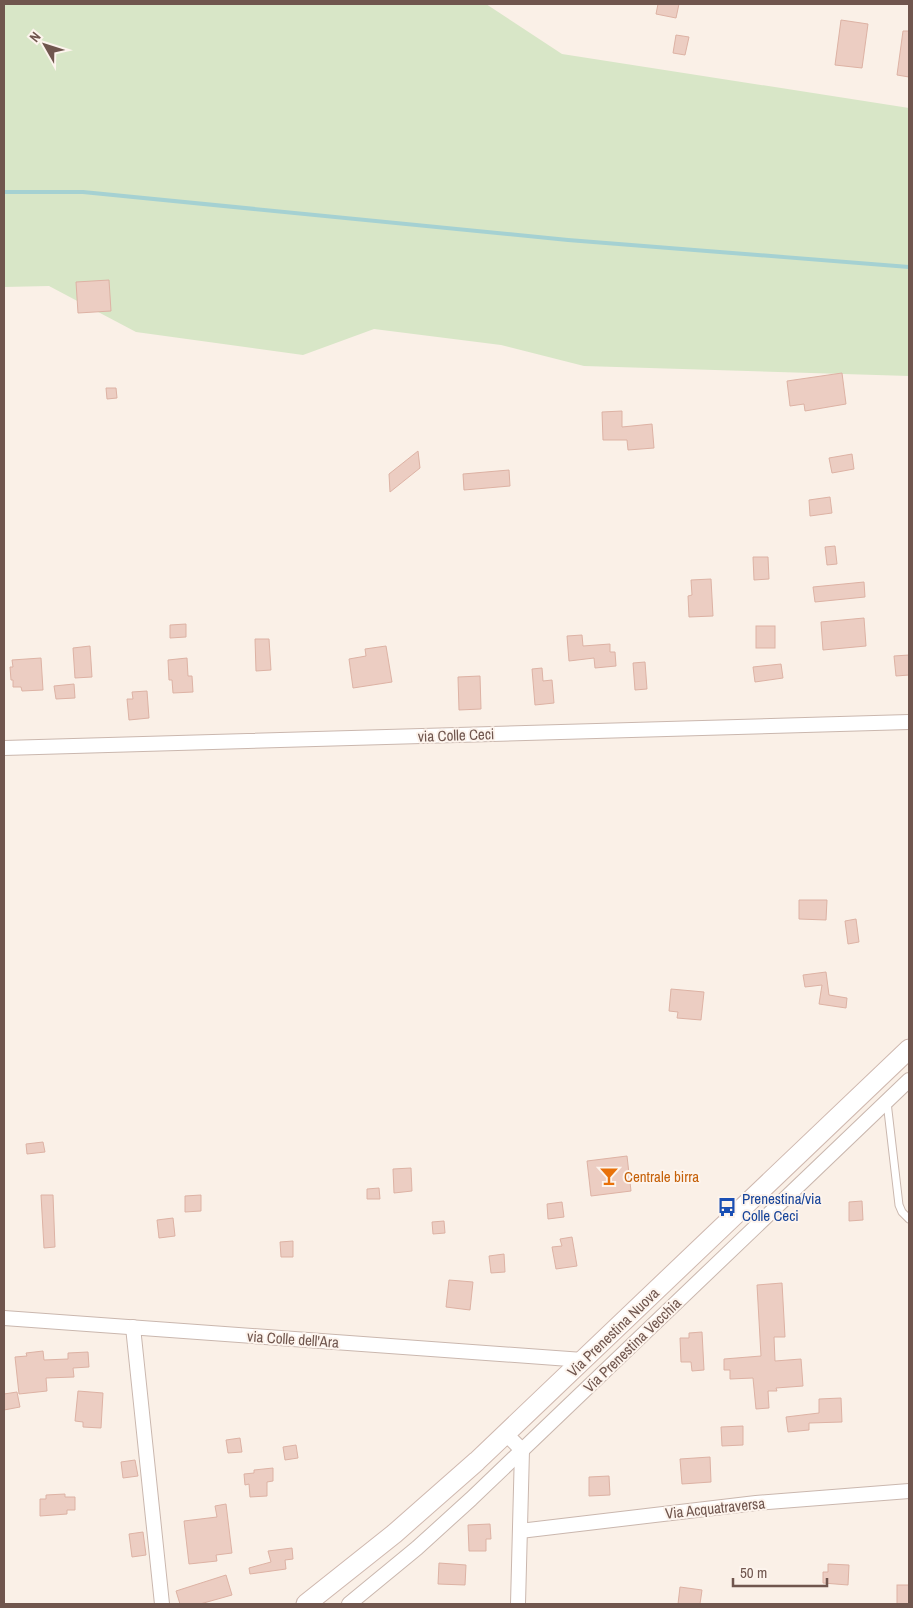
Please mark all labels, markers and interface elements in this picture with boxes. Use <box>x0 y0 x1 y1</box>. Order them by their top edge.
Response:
north arrow <box>20 20 70 70</box>
text: N <box>25 28 45 46</box>
street label: via Colle Ceci <box>417 723 495 747</box>
bar icon: Centrale birra <box>598 1165 620 1187</box>
place label: Centrale birra <box>624 1166 699 1187</box>
place label: Prenestina/via Colle Ceci <box>742 1188 821 1226</box>
bus stop icon: Prenestina/via Colle Ceci <box>716 1196 738 1218</box>
street label: Via Prenestina Nuova <box>562 1283 664 1381</box>
street label: Via Prenestina Vecchia <box>579 1293 686 1397</box>
street label: via Colle dell'Ara <box>246 1325 340 1353</box>
street label: Via Acquatraversa <box>664 1492 766 1524</box>
scale bar <box>733 1556 827 1588</box>
text: 50 m <box>740 1562 767 1583</box>

